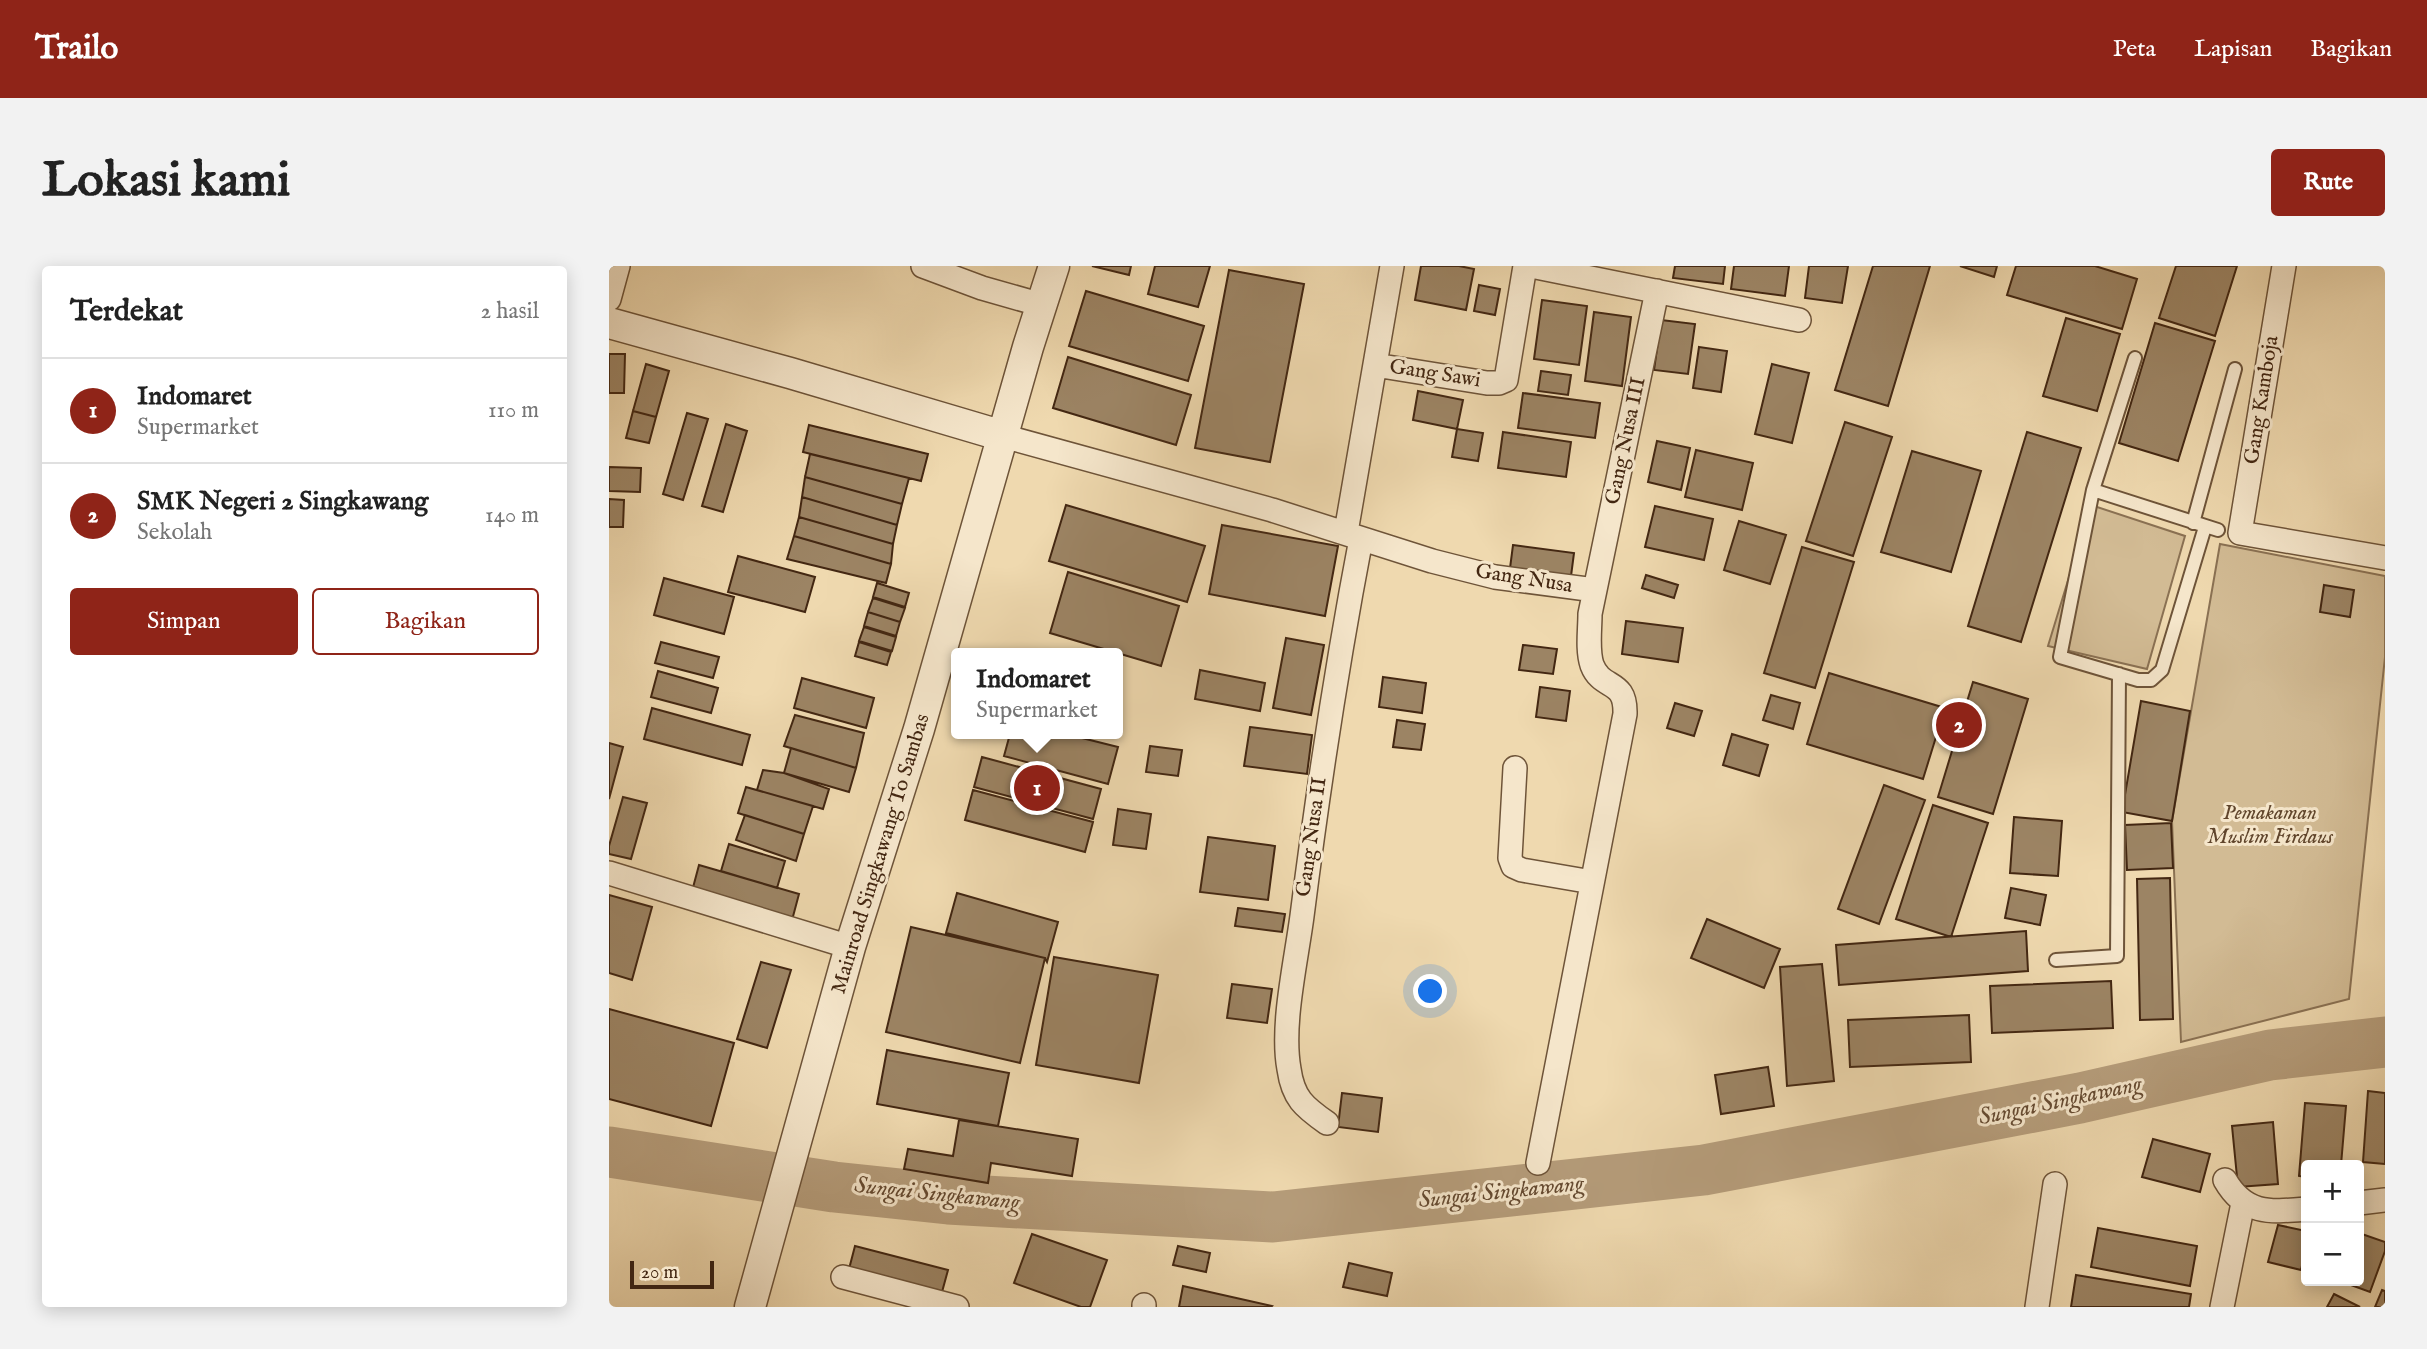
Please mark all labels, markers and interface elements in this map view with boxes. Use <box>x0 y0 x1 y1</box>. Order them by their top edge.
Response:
text: Trailo <box>35 28 118 70</box>
text: Peta <box>2113 34 2156 65</box>
text: Lapisan <box>2194 34 2272 65</box>
text: Bagikan <box>2310 34 2392 65</box>
button: Rute <box>2271 149 2385 216</box>
text: Lokasi kami <box>42 151 290 213</box>
text: Terdekat <box>70 293 183 331</box>
text: 2 hasil <box>480 297 539 326</box>
street label: Gang Kamboja <box>2239 333 2286 466</box>
street label: Gang Sawi <box>1388 353 1482 395</box>
street label: Gang Nusa III <box>1599 375 1653 507</box>
text: Indomaret <box>137 380 252 413</box>
text: 1 <box>89 396 97 425</box>
text: 110 m <box>488 396 539 425</box>
text: Supermarket <box>137 413 259 442</box>
text: SMK Negeri 2 Singkawang <box>137 485 428 518</box>
text: 2 <box>88 501 98 530</box>
text: 140 m <box>485 501 539 530</box>
text: Sekolah <box>137 518 212 547</box>
street label: Gang Nusa <box>1474 558 1575 600</box>
button: Simpan <box>70 588 298 655</box>
button: Bagikan <box>312 588 539 655</box>
popup <box>951 648 1123 739</box>
text: Indomaret <box>976 663 1091 696</box>
text: Supermarket <box>976 696 1098 725</box>
pin: 2 <box>1936 699 1982 751</box>
street label: Mainroad Singkawang To Sambas <box>825 711 937 997</box>
pin: 1 <box>1014 762 1060 814</box>
street label: Gang Nusa II <box>1290 775 1334 899</box>
park label: Pemakaman Muslim Firdaus <box>2207 800 2334 851</box>
your location <box>1413 974 1447 1008</box>
water label: Sungai Singkawang <box>1976 1069 2146 1133</box>
map controls <box>2301 1160 2364 1286</box>
button: + <box>2301 1160 2364 1223</box>
water label: Sungai Singkawang <box>1417 1169 1586 1216</box>
water label: Sungai Singkawang <box>853 1171 1022 1218</box>
button: − <box>2301 1223 2364 1286</box>
scale bar <box>630 1258 714 1290</box>
text: 20 m <box>641 1261 678 1285</box>

